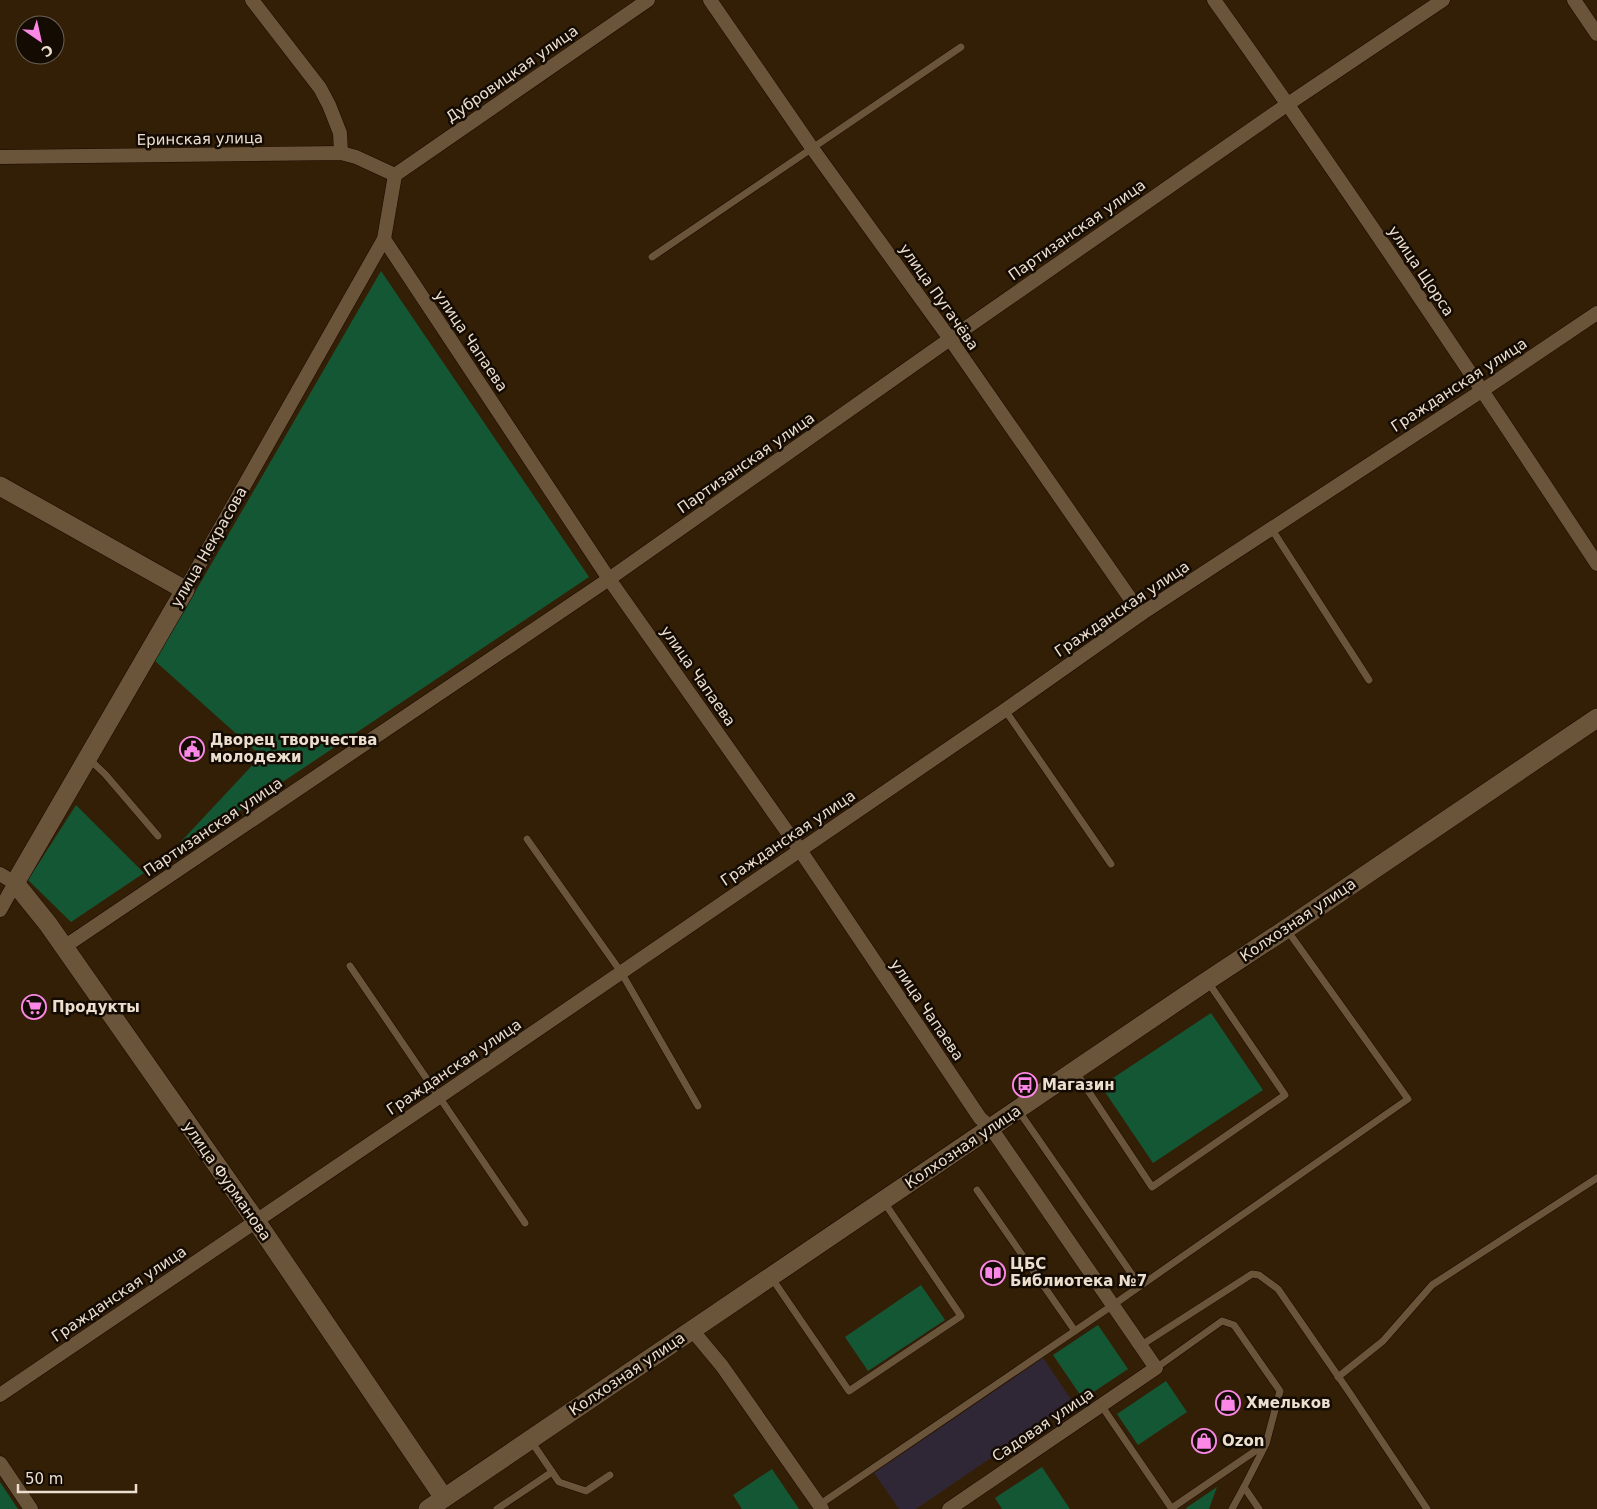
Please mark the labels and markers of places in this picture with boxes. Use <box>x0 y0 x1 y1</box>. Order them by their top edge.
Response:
place label: Дворец творчества молодежи <box>210 731 377 766</box>
public building icon: Дворец творчества молодежи <box>179 736 205 762</box>
supermarket icon: Продукты <box>21 994 47 1020</box>
place label: Продукты <box>52 998 140 1016</box>
bus stop icon: Магазин <box>1012 1072 1038 1098</box>
place label: Магазин <box>1042 1076 1115 1094</box>
place label: ЦБС Библиотека №7 <box>1010 1255 1147 1290</box>
library icon: ЦБС Библиотека №7 <box>980 1260 1006 1286</box>
shop icon: Хмельков <box>1215 1390 1241 1416</box>
place label: Хмельков <box>1246 1394 1330 1412</box>
shop icon: Ozon <box>1191 1428 1217 1454</box>
place label: Ozon <box>1222 1432 1264 1450</box>

